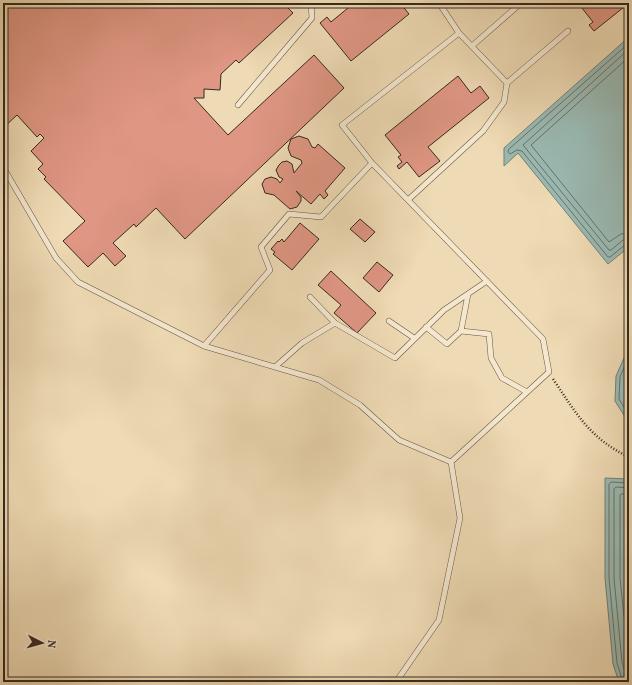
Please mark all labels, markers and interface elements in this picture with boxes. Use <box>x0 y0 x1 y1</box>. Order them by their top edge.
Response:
north arrow <box>22 623 62 663</box>
text: N <box>43 639 58 649</box>

